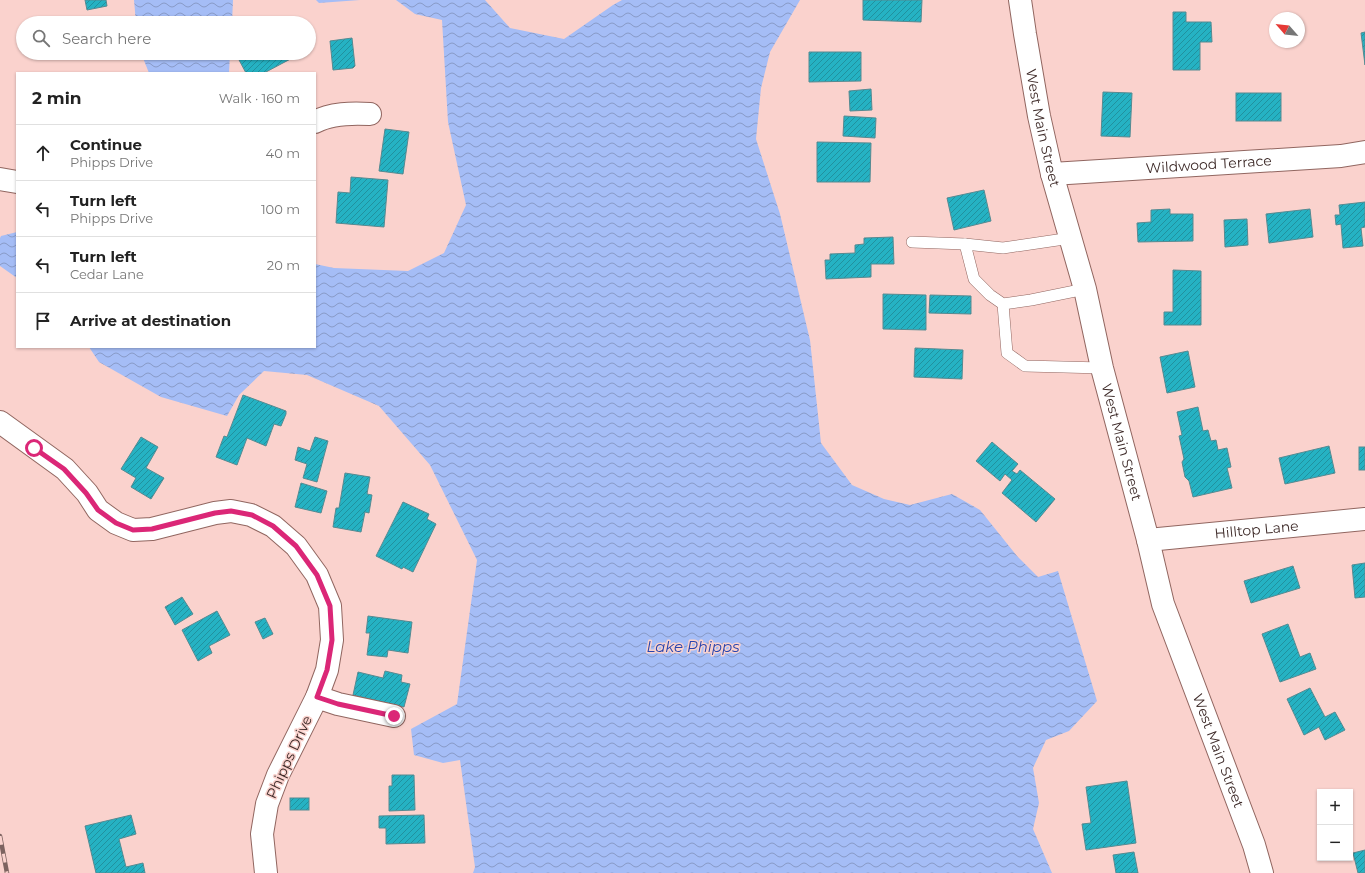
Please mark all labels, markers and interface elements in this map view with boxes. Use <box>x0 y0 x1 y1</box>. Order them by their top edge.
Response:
north arrow <box>1269 12 1305 48</box>
search box <box>16 16 316 60</box>
icon: search <box>30 27 52 49</box>
text: Search here <box>62 29 151 48</box>
street label: West Main Street <box>1022 67 1064 189</box>
text: 2 min <box>32 88 82 108</box>
text: Walk · 160 m <box>219 90 300 106</box>
text: Continue <box>70 135 142 154</box>
icon: ahead <box>32 142 54 164</box>
text: 40 m <box>266 145 300 161</box>
street label: Wildwood Terrace <box>1145 151 1272 177</box>
text: Phipps Drive <box>70 154 153 170</box>
text: Turn left <box>70 191 137 210</box>
icon: left <box>32 198 54 220</box>
text: 100 m <box>261 201 300 217</box>
text: Phipps Drive <box>70 210 153 226</box>
text: Turn left <box>70 247 137 266</box>
icon: left <box>32 254 54 276</box>
text: 20 m <box>267 257 300 273</box>
text: Cedar Lane <box>70 266 144 282</box>
icon: arrive <box>32 310 54 332</box>
text: Arrive at destination <box>70 311 231 330</box>
street label: West Main Street <box>1098 381 1146 503</box>
route start <box>25 439 43 457</box>
street label: Hilltop Lane <box>1214 516 1299 543</box>
water label: Lake Phipps <box>646 637 740 656</box>
street label: West Main Street <box>1189 691 1248 810</box>
route end <box>385 707 403 725</box>
street label: Phipps Drive <box>262 713 316 801</box>
map controls <box>1317 789 1353 861</box>
button: + <box>1317 789 1353 825</box>
button: − <box>1317 825 1353 861</box>

